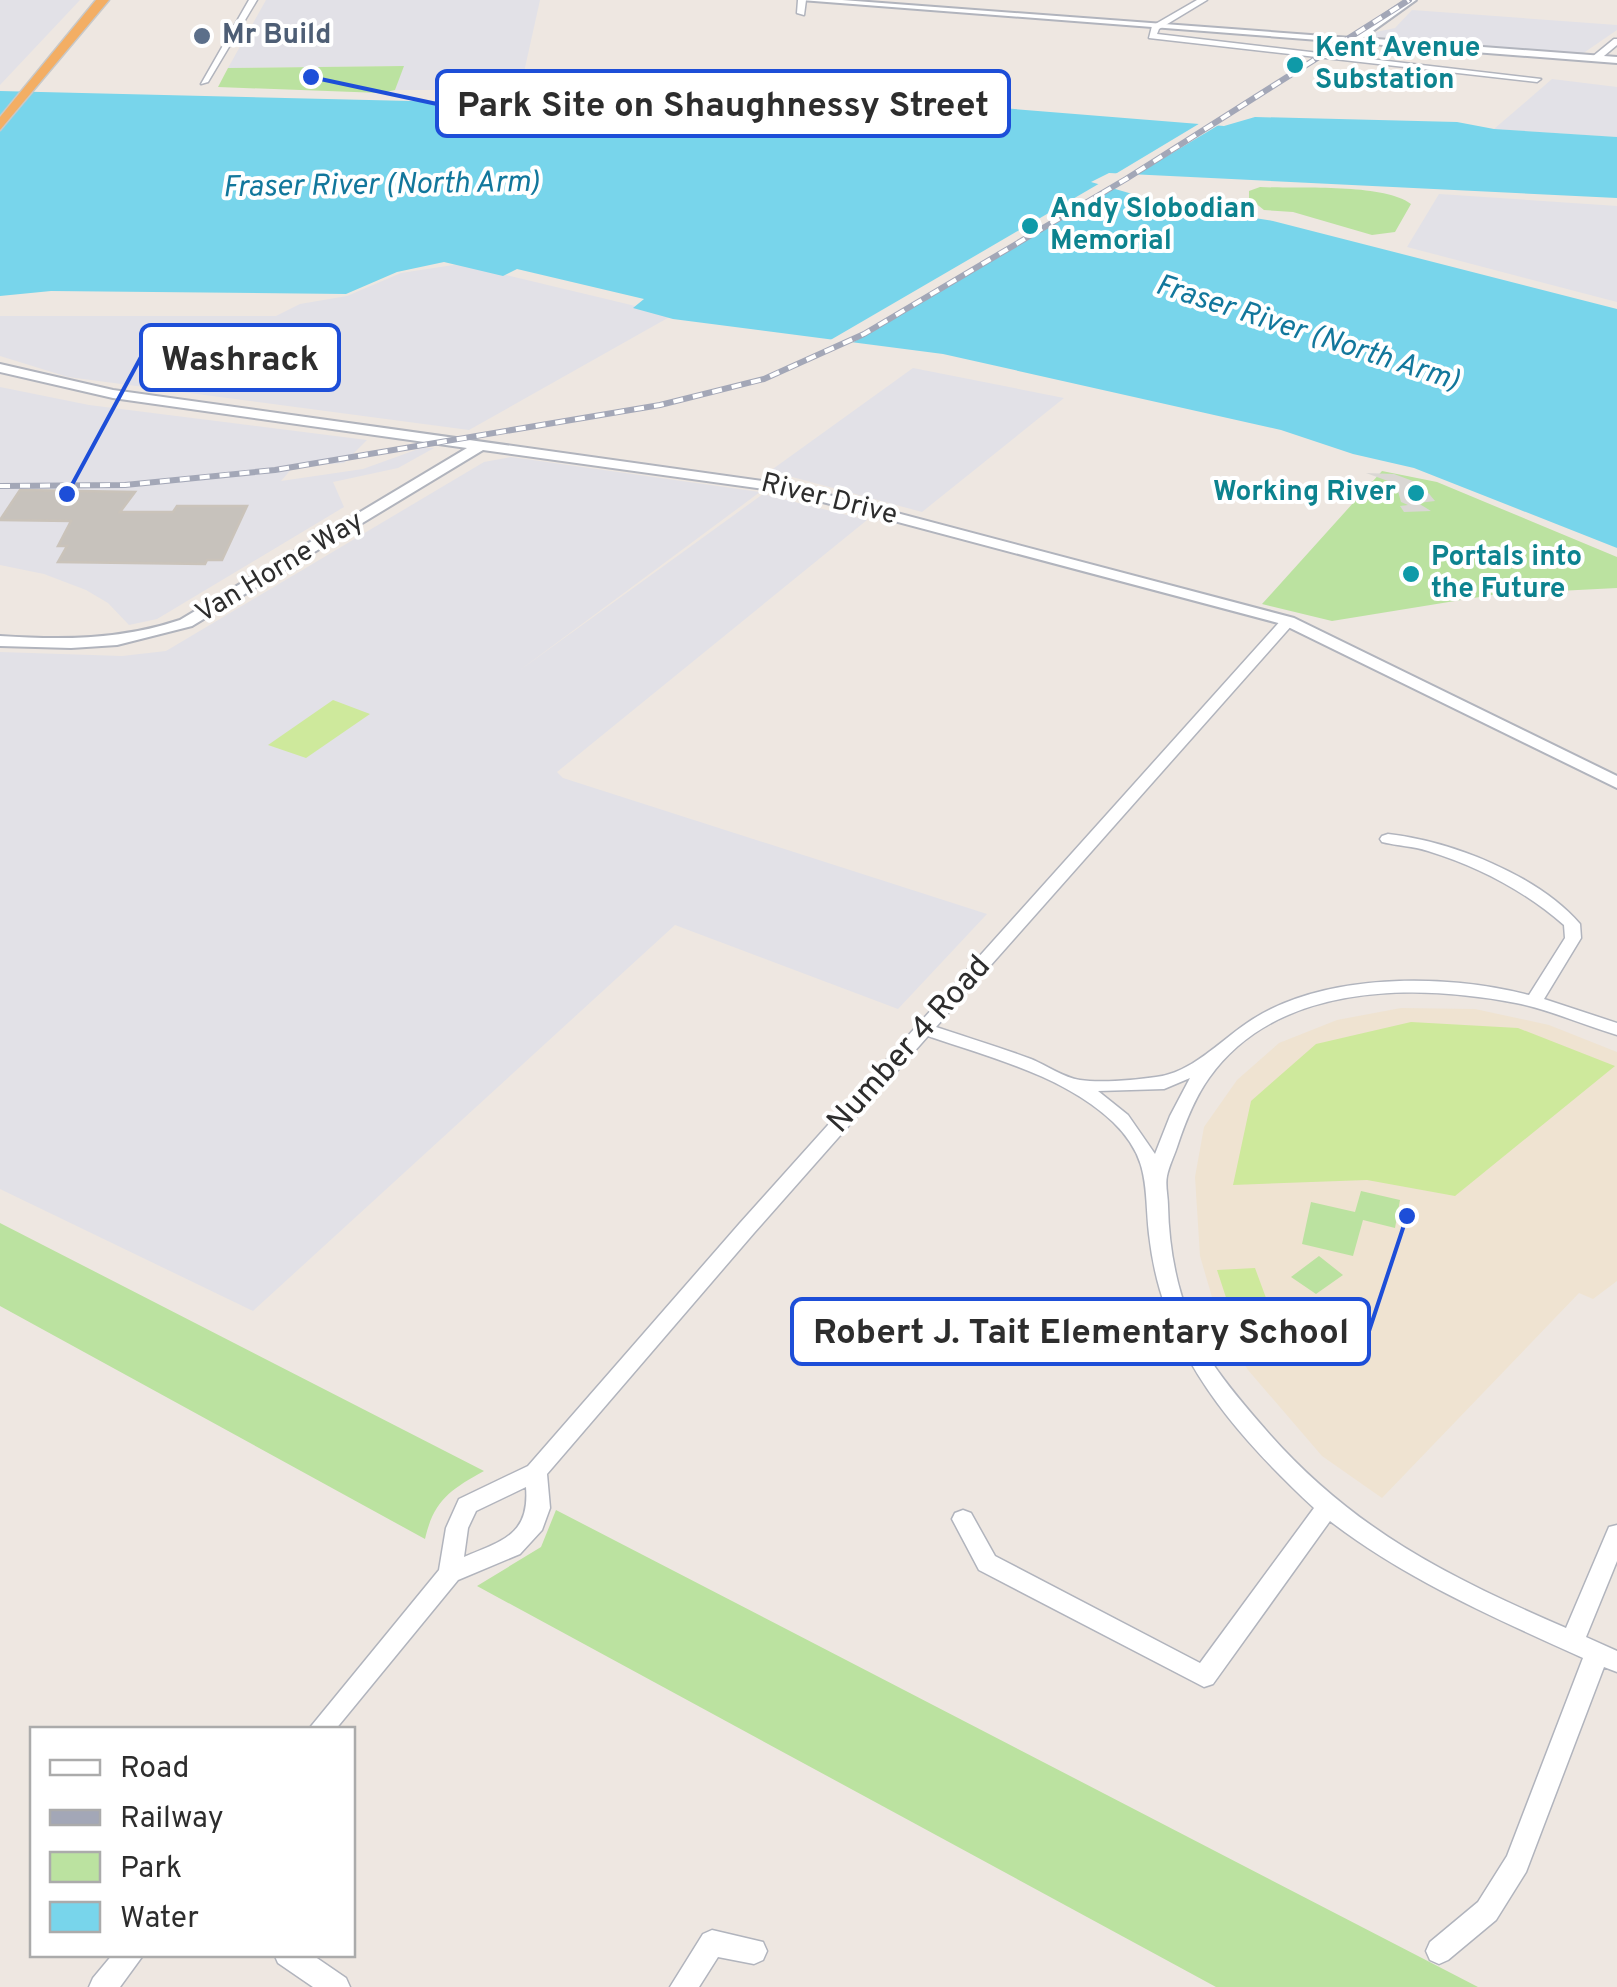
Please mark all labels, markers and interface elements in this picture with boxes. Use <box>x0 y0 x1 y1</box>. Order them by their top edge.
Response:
place label: Mr Build <box>222 18 331 54</box>
marker: Mr Build <box>191 25 213 47</box>
place label: Kent Avenue Substation <box>1315 31 1480 99</box>
marker: Kent Avenue Substation <box>1284 54 1306 76</box>
callout: Park Site on Shaughnessy Street <box>437 71 1009 136</box>
text: Park Site on Shaughnessy Street <box>457 85 989 129</box>
water label: Fraser River (North Arm) <box>222 165 540 207</box>
place label: Andy Slobodian Memorial <box>1050 192 1256 260</box>
marker: Andy Slobodian Memorial <box>1019 215 1041 237</box>
water label: Fraser River (North Arm) <box>1151 267 1463 401</box>
callout: Washrack <box>141 325 339 390</box>
text: Washrack <box>161 339 319 383</box>
street label: River Drive <box>757 466 901 534</box>
place label: Working River <box>1213 475 1396 511</box>
marker: Working River <box>1405 482 1427 504</box>
street label: Van Horne Way <box>190 504 370 632</box>
place label: Portals into the Future <box>1431 540 1582 608</box>
marker: Portals into the Future <box>1400 563 1422 585</box>
street label: Number 4 Road <box>820 948 1000 1142</box>
callout: Robert J. Tait Elementary School <box>792 1299 1369 1364</box>
text: Robert J. Tait Elementary School <box>813 1312 1349 1356</box>
legend <box>30 1727 355 1957</box>
text: Road <box>120 1751 189 1788</box>
text: Railway <box>120 1801 224 1838</box>
text: Park <box>120 1851 182 1888</box>
text: Water <box>120 1901 199 1938</box>

